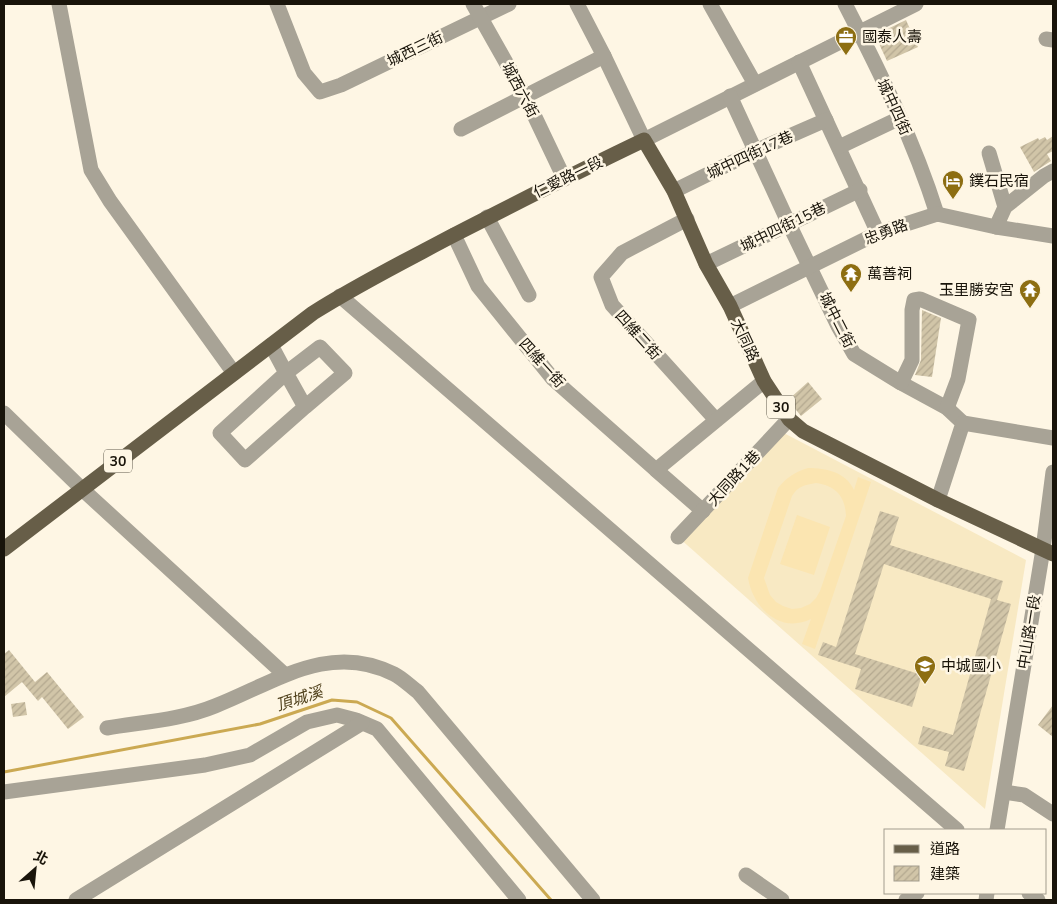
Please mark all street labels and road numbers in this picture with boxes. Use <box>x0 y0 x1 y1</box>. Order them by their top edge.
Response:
street label: 城西三街 <box>384 27 446 71</box>
street label: 城西六街 <box>497 59 543 121</box>
street label: 城中四街 <box>872 76 916 138</box>
street label: 城中四街17巷 <box>704 126 796 184</box>
street label: 仁愛路一段 <box>530 152 606 202</box>
street label: 城中四街15巷 <box>737 198 829 256</box>
street label: 忠勇路 <box>861 215 911 249</box>
street label: 城中二街 <box>814 289 860 351</box>
street label: 四維二街 <box>610 306 666 364</box>
street label: 大同路 <box>726 315 764 365</box>
street label: 四維一街 <box>514 334 570 392</box>
road number: 30 <box>767 396 795 418</box>
street label: 大同路1巷 <box>703 446 765 510</box>
road number: 30 <box>104 450 132 472</box>
street label: 中山路一段 <box>1013 593 1045 671</box>

